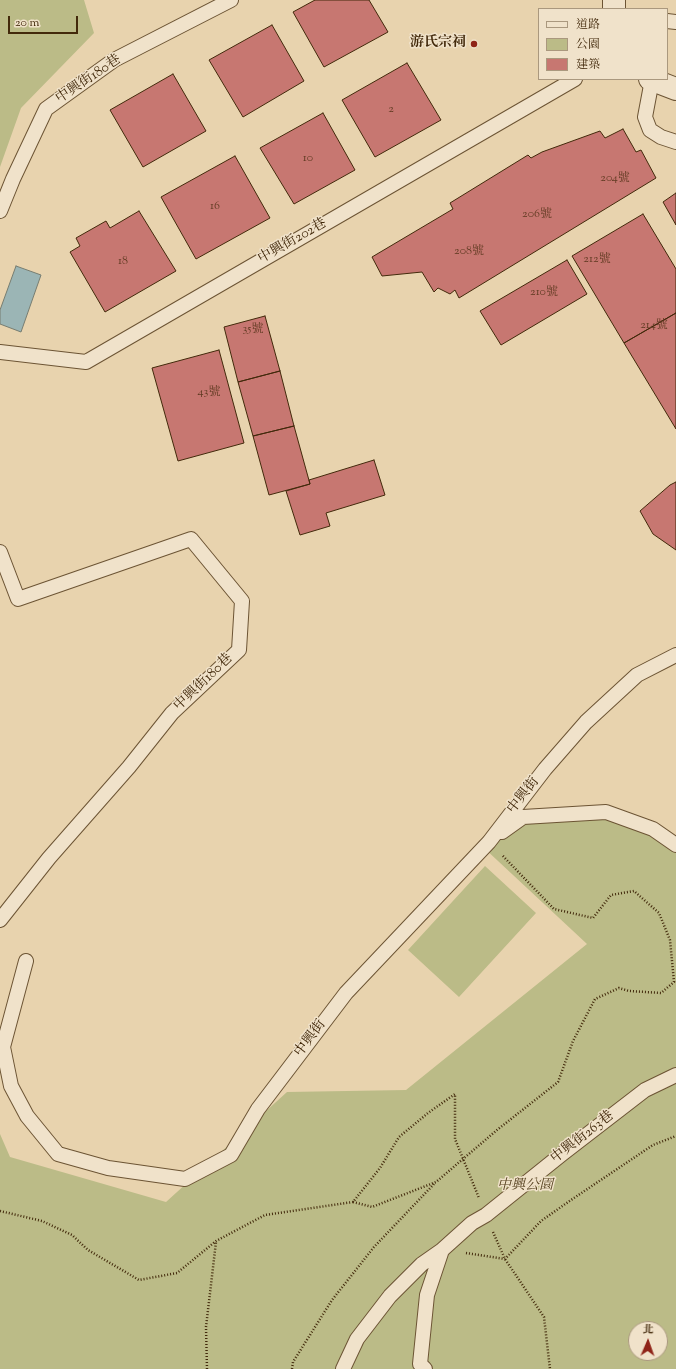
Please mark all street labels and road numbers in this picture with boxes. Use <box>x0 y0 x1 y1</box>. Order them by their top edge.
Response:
street label: 中興街180巷 <box>53 52 125 108</box>
street label: 中興街202巷 <box>256 216 330 268</box>
street label: 中興街180巷 <box>171 651 237 715</box>
street label: 中興街 <box>504 774 544 818</box>
street label: 中興街 <box>292 1017 330 1061</box>
street label: 中興街263巷 <box>548 1108 618 1168</box>

